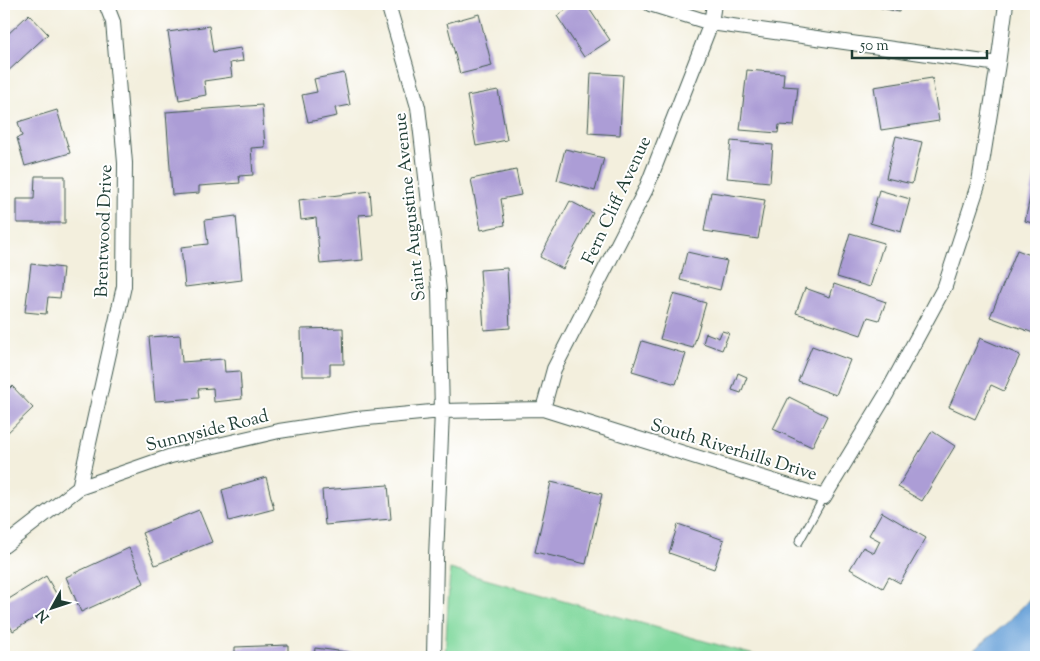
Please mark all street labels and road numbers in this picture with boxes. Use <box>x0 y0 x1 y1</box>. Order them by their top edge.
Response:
street label: Saint Augustine Avenue <box>388 111 434 302</box>
street label: Fern Cliff Avenue <box>577 132 659 269</box>
street label: Brentwood Drive <box>90 164 120 298</box>
street label: Sunnyside Road <box>143 404 272 460</box>
street label: South Riverhills Drive <box>647 413 820 489</box>

